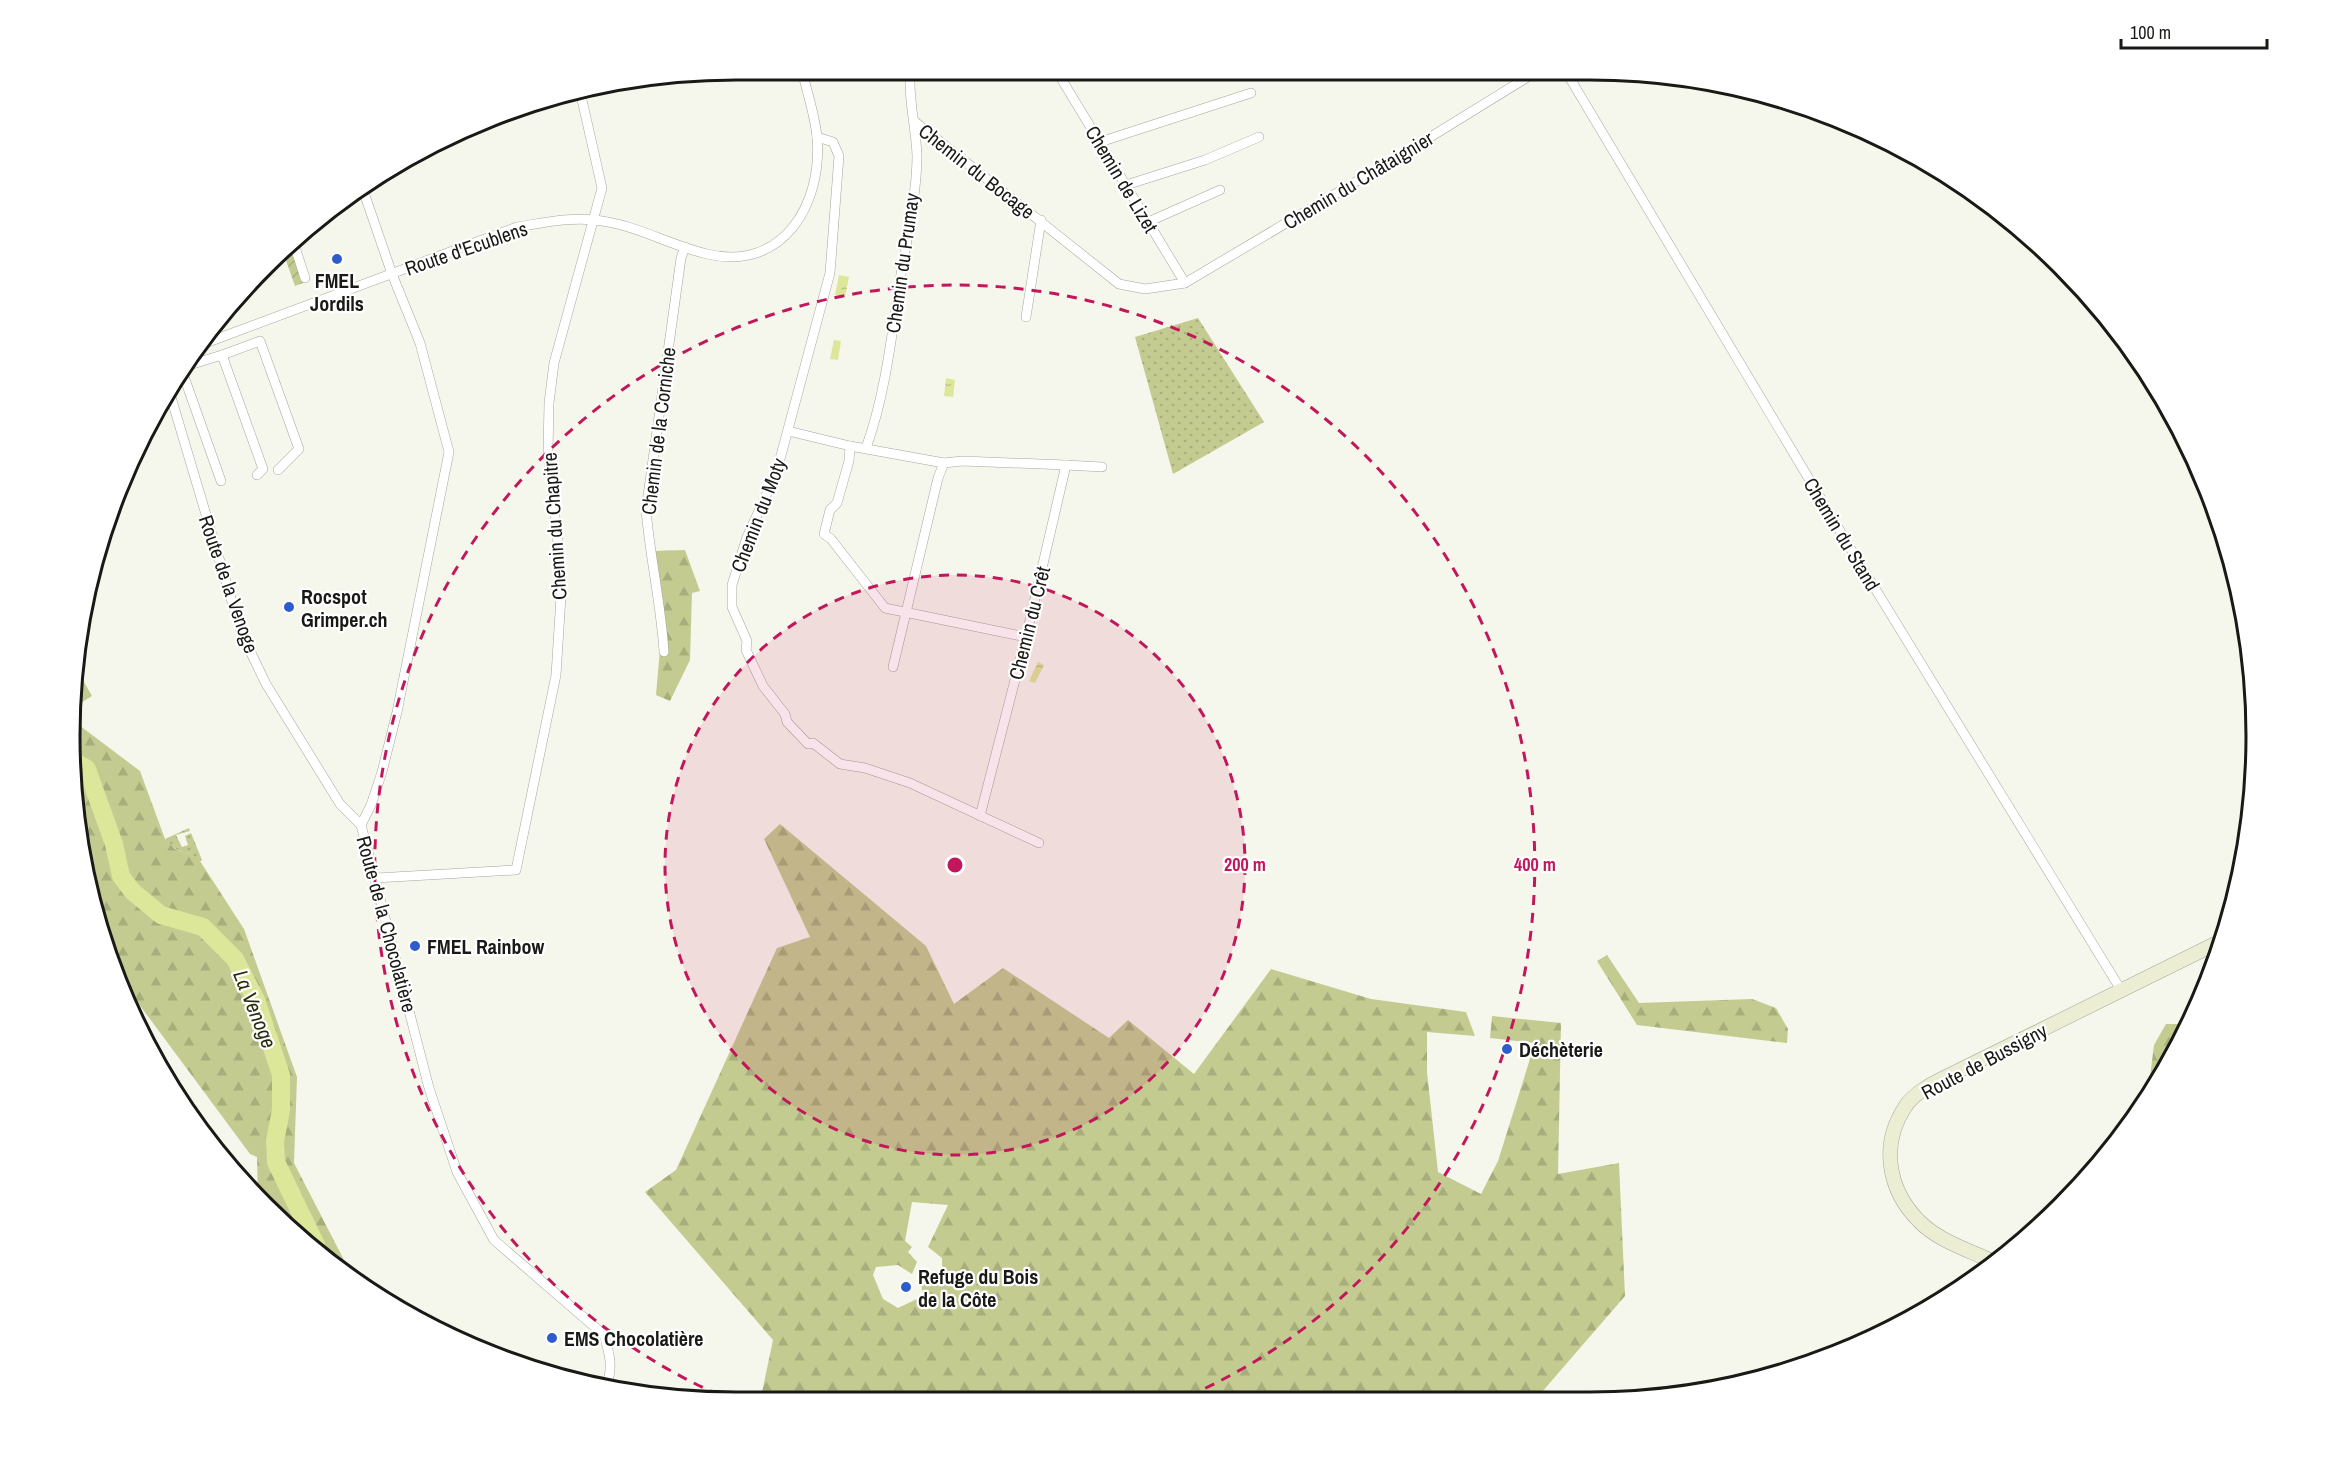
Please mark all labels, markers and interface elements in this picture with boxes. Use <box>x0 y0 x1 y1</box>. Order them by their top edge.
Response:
scale bar <box>2121 12 2266 50</box>
text: 100 m <box>2130 20 2171 45</box>
street label: Chemin du Bocage <box>913 117 1041 225</box>
street label: Chemin de Lizet <box>1079 120 1165 238</box>
street label: Chemin du Châtaignier <box>1278 124 1438 235</box>
street label: Chemin du Prumay <box>879 190 925 335</box>
street label: Route d'Ecublens <box>401 214 531 282</box>
marker: FMEL Jordils <box>330 252 344 266</box>
place label: FMEL Jordils <box>310 267 364 317</box>
street label: Chemin de la Corniche <box>634 346 682 516</box>
street label: Chemin du Chapitre <box>535 451 573 601</box>
street label: Chemin du Moty <box>724 453 792 576</box>
street label: Chemin du Stand <box>1798 472 1886 596</box>
street label: Route de la Venoge <box>193 511 265 657</box>
street label: Chemin du Crêt <box>1002 563 1056 682</box>
place label: Rocspot Grimper.ch <box>301 583 388 633</box>
marker: Rocspot Grimper.ch <box>282 600 296 614</box>
street label: Route de la Chocolatière <box>350 833 424 1015</box>
text: 200 m <box>1224 852 1266 877</box>
text: 400 m <box>1514 852 1556 877</box>
centre of rings <box>945 855 965 875</box>
place label: FMEL Rainbow <box>427 933 544 960</box>
marker: FMEL Rainbow <box>408 939 422 953</box>
water label: La Venoge <box>226 965 284 1053</box>
street label: Route de Bussigny <box>1916 1016 2052 1105</box>
place label: Déchèterie <box>1519 1036 1603 1063</box>
marker: Déchèterie <box>1500 1042 1514 1056</box>
place label: Refuge du Bois de la Côte <box>918 1263 1038 1313</box>
marker: Refuge du Bois de la Côte <box>899 1280 913 1294</box>
place label: EMS Chocolatière <box>564 1325 703 1352</box>
marker: EMS Chocolatière <box>545 1331 559 1345</box>

